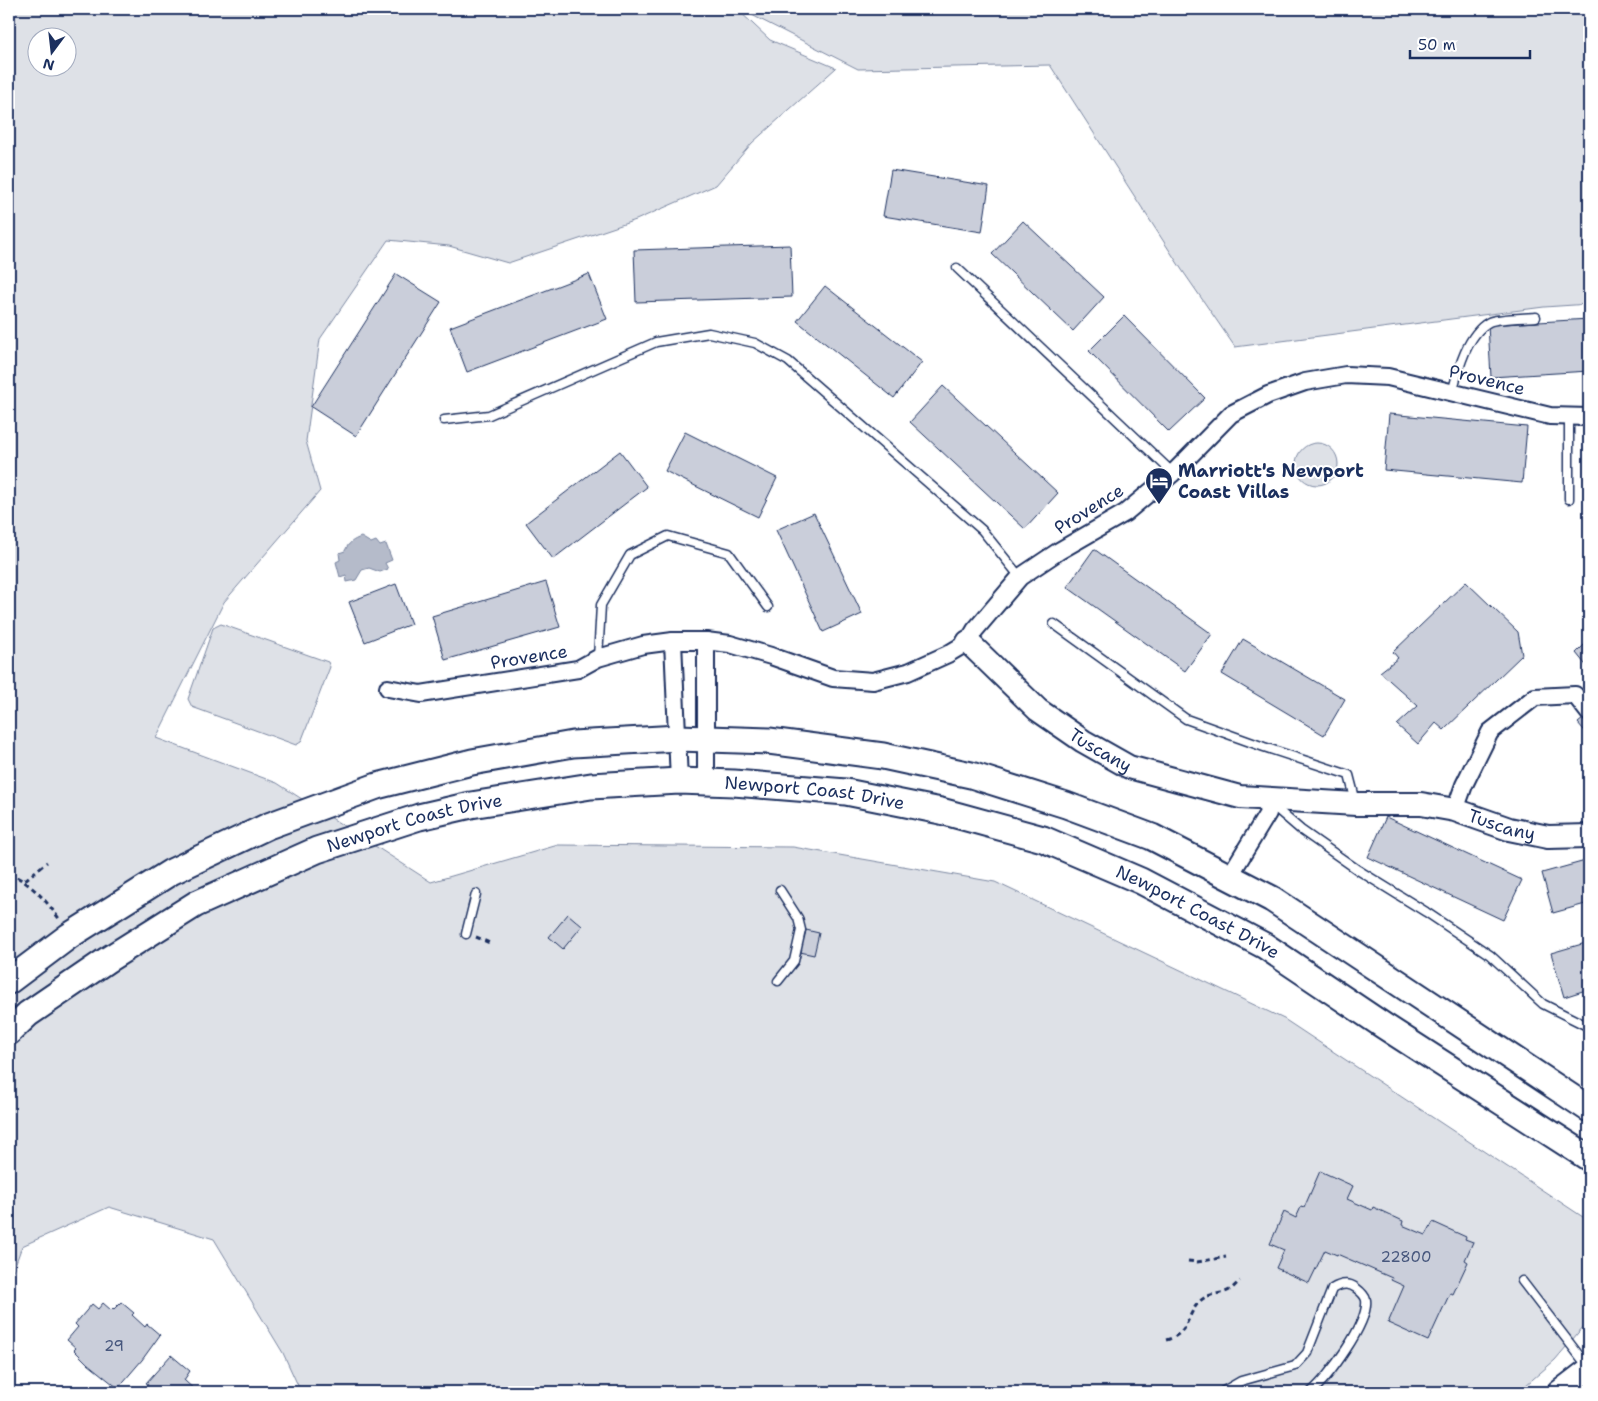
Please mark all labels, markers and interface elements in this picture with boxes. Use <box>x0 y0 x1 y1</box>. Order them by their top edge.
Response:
north arrow <box>28 28 78 78</box>
scale bar <box>1410 28 1530 60</box>
text: 50 m <box>1418 35 1456 55</box>
text: N <box>41 54 56 75</box>
street label: Provence <box>1446 359 1528 401</box>
place label: Marriott's Newport Coast Villas <box>1178 459 1364 504</box>
hotel icon: Marriott's Newport Coast Villas <box>1144 466 1174 505</box>
street label: Provence <box>1050 478 1128 540</box>
street label: Provence <box>489 639 569 675</box>
street label: Tuscany <box>1064 723 1136 778</box>
street label: Newport Coast Drive <box>724 771 907 815</box>
street label: Newport Coast Drive <box>324 788 504 858</box>
street label: Tuscany <box>1465 804 1537 846</box>
street label: Newport Coast Drive <box>1112 860 1284 965</box>
house number: 22800 <box>1381 1247 1431 1267</box>
house number: 29 <box>104 1336 124 1356</box>

